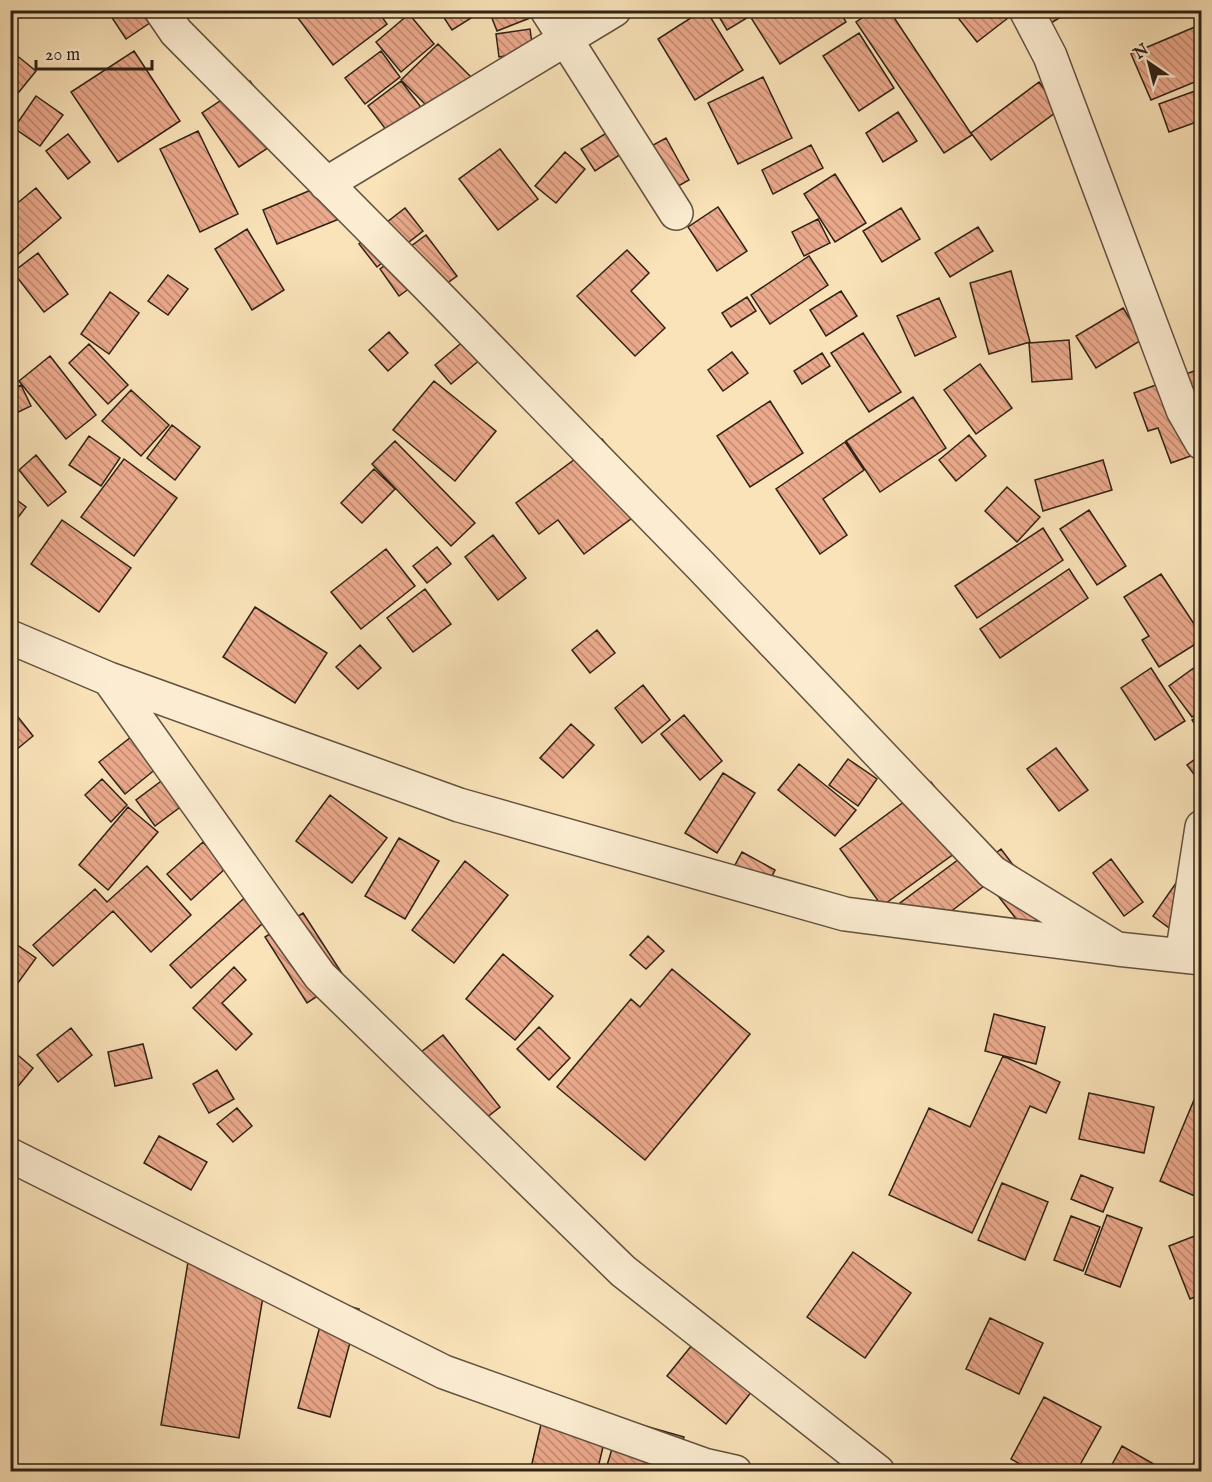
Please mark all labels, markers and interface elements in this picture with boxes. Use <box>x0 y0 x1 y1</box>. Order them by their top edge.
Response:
scale bar <box>36 33 152 71</box>
north arrow <box>1119 33 1179 93</box>
text: N <box>1129 40 1153 65</box>
text: 20 m <box>45 44 80 67</box>

